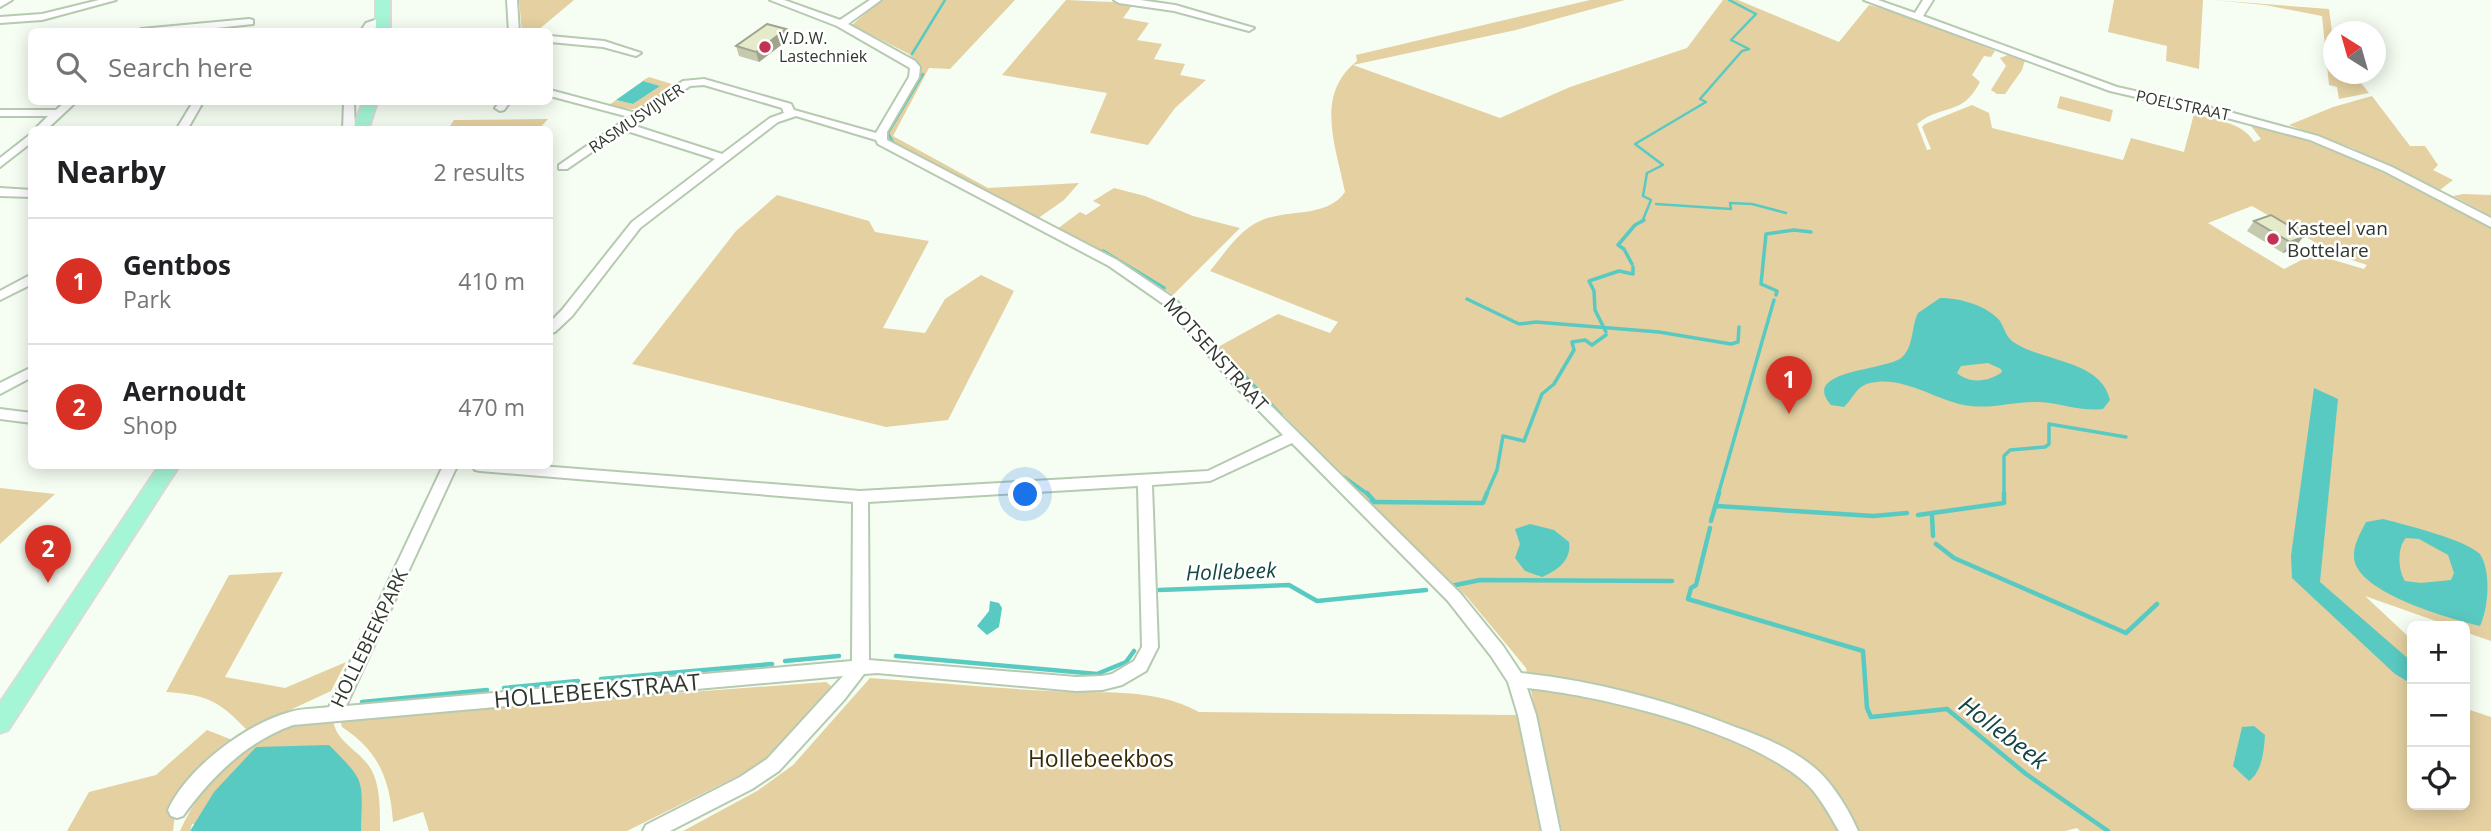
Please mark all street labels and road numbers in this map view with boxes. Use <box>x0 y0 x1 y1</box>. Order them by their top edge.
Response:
street label: RASMUSVIJVER <box>584 78 688 158</box>
street label: POELSTRAAT <box>2134 84 2232 126</box>
street label: MOTSENSTRAAT <box>1158 292 1274 417</box>
street label: HOLLEBEEKPARK <box>324 564 414 712</box>
street label: HOLLEBEEKSTRAAT <box>492 665 702 715</box>

